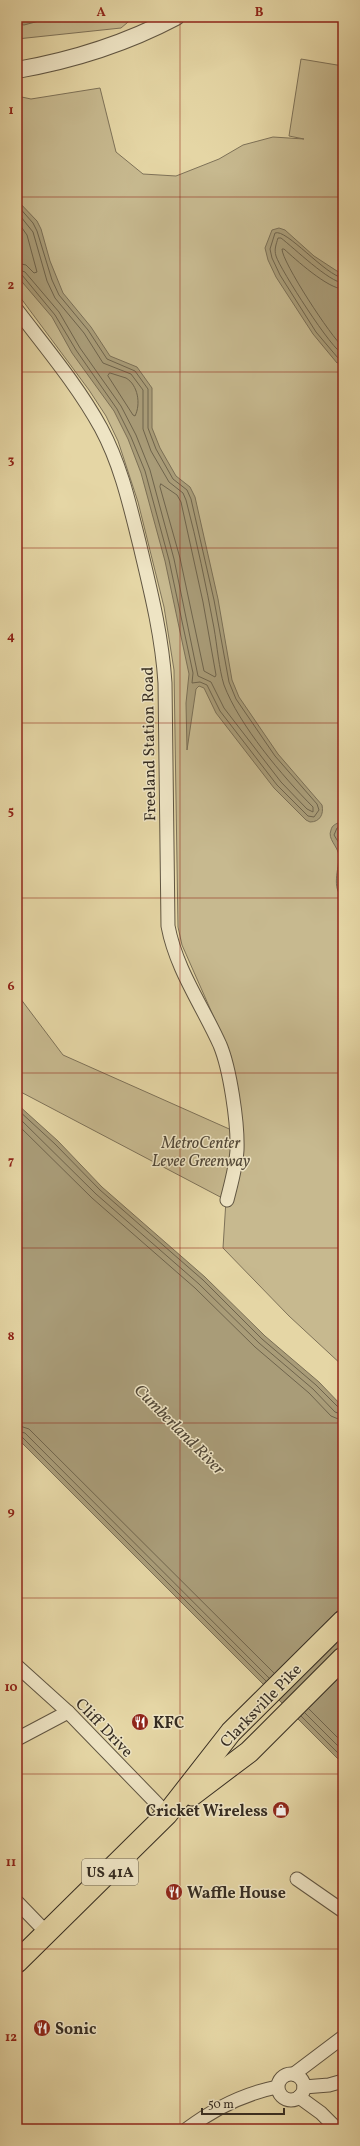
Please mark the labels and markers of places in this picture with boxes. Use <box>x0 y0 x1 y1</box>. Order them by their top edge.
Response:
restaurant icon: KFC <box>130 1712 150 1732</box>
place label: KFC <box>153 1713 184 1735</box>
shop icon: Cricket Wireless <box>271 1800 291 1820</box>
place label: Cricket Wireless <box>146 1801 268 1823</box>
restaurant icon: Waffle House <box>164 1882 184 1902</box>
place label: Waffle House <box>187 1883 286 1905</box>
restaurant icon: Sonic <box>32 2018 52 2038</box>
place label: Sonic <box>55 2019 97 2041</box>

